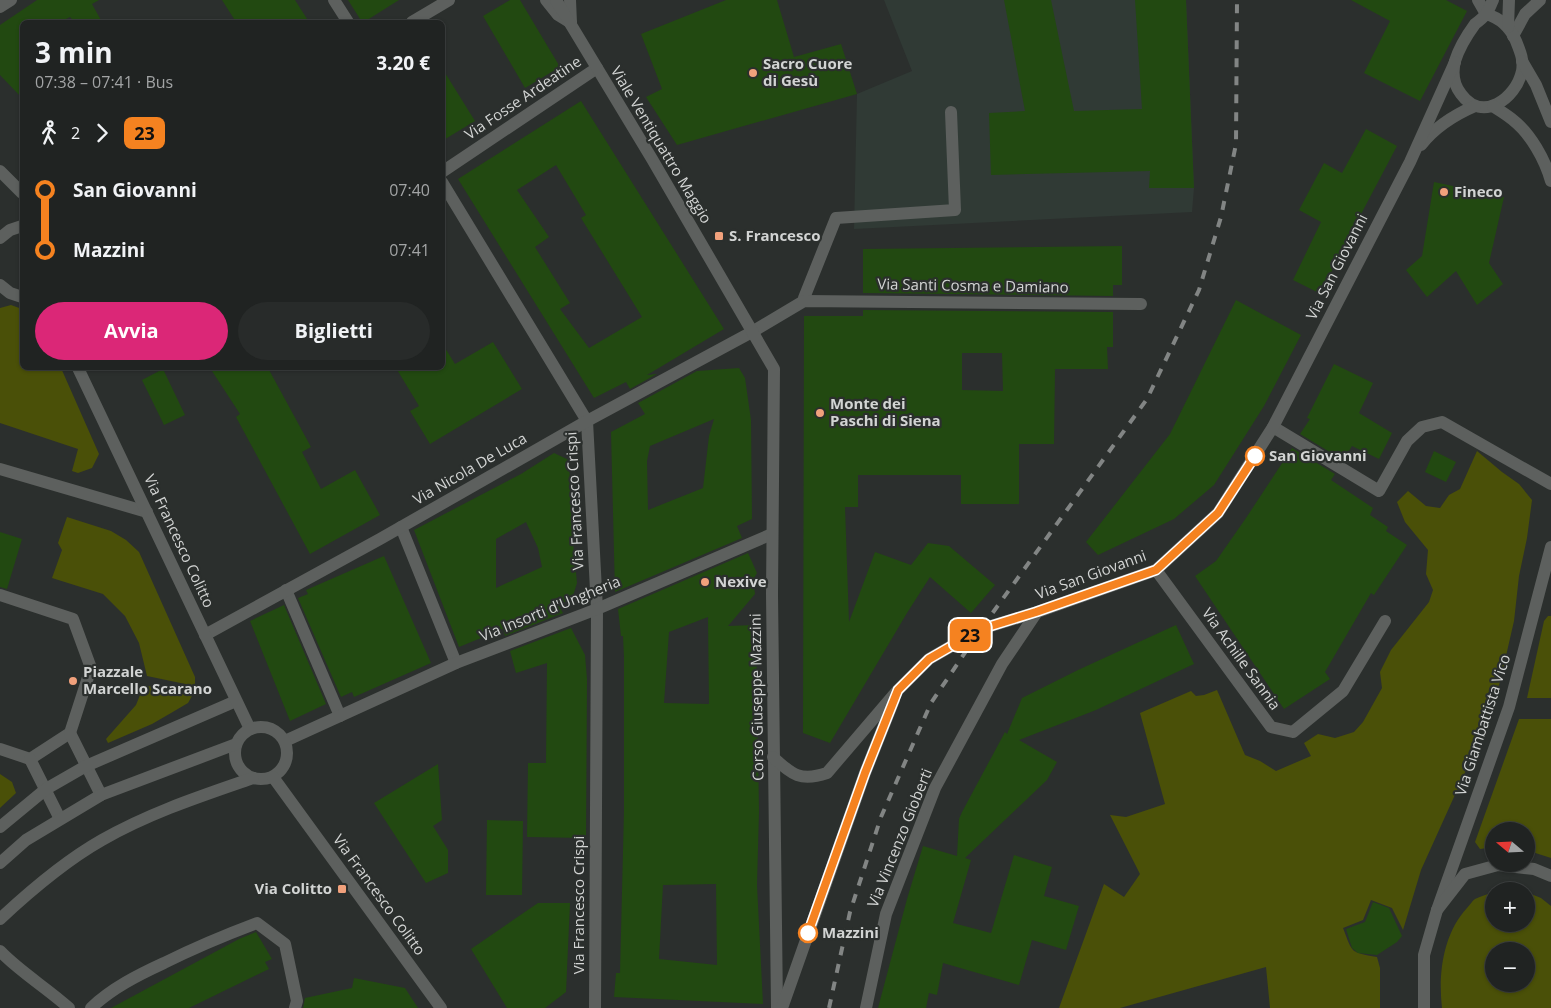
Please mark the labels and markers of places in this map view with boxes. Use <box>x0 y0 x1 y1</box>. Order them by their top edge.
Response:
place label: Sacro Cuore di Gesù <box>763 53 853 90</box>
marker: Sacro Cuore di Gesù <box>747 67 759 79</box>
place label: Fineco <box>1454 181 1503 201</box>
marker: Fineco <box>1438 186 1450 198</box>
place label: S. Francesco <box>729 225 820 245</box>
marker: S. Francesco <box>713 230 725 242</box>
place label: Monte dei Paschi di Siena <box>830 393 941 430</box>
marker: Monte dei Paschi di Siena <box>814 407 826 419</box>
place label: San Giovanni <box>1269 445 1367 465</box>
marker: San Giovanni <box>1245 446 1265 466</box>
place label: Nexive <box>715 571 767 591</box>
marker: Nexive <box>699 576 711 588</box>
place label: Piazzale Marcello Scarano <box>83 661 212 698</box>
marker: Piazzale Marcello Scarano <box>67 675 79 687</box>
place label: Via Colitto <box>254 878 332 898</box>
marker: Via Colitto <box>336 883 348 895</box>
place label: Mazzini <box>822 922 879 942</box>
marker: Mazzini <box>798 923 818 943</box>

